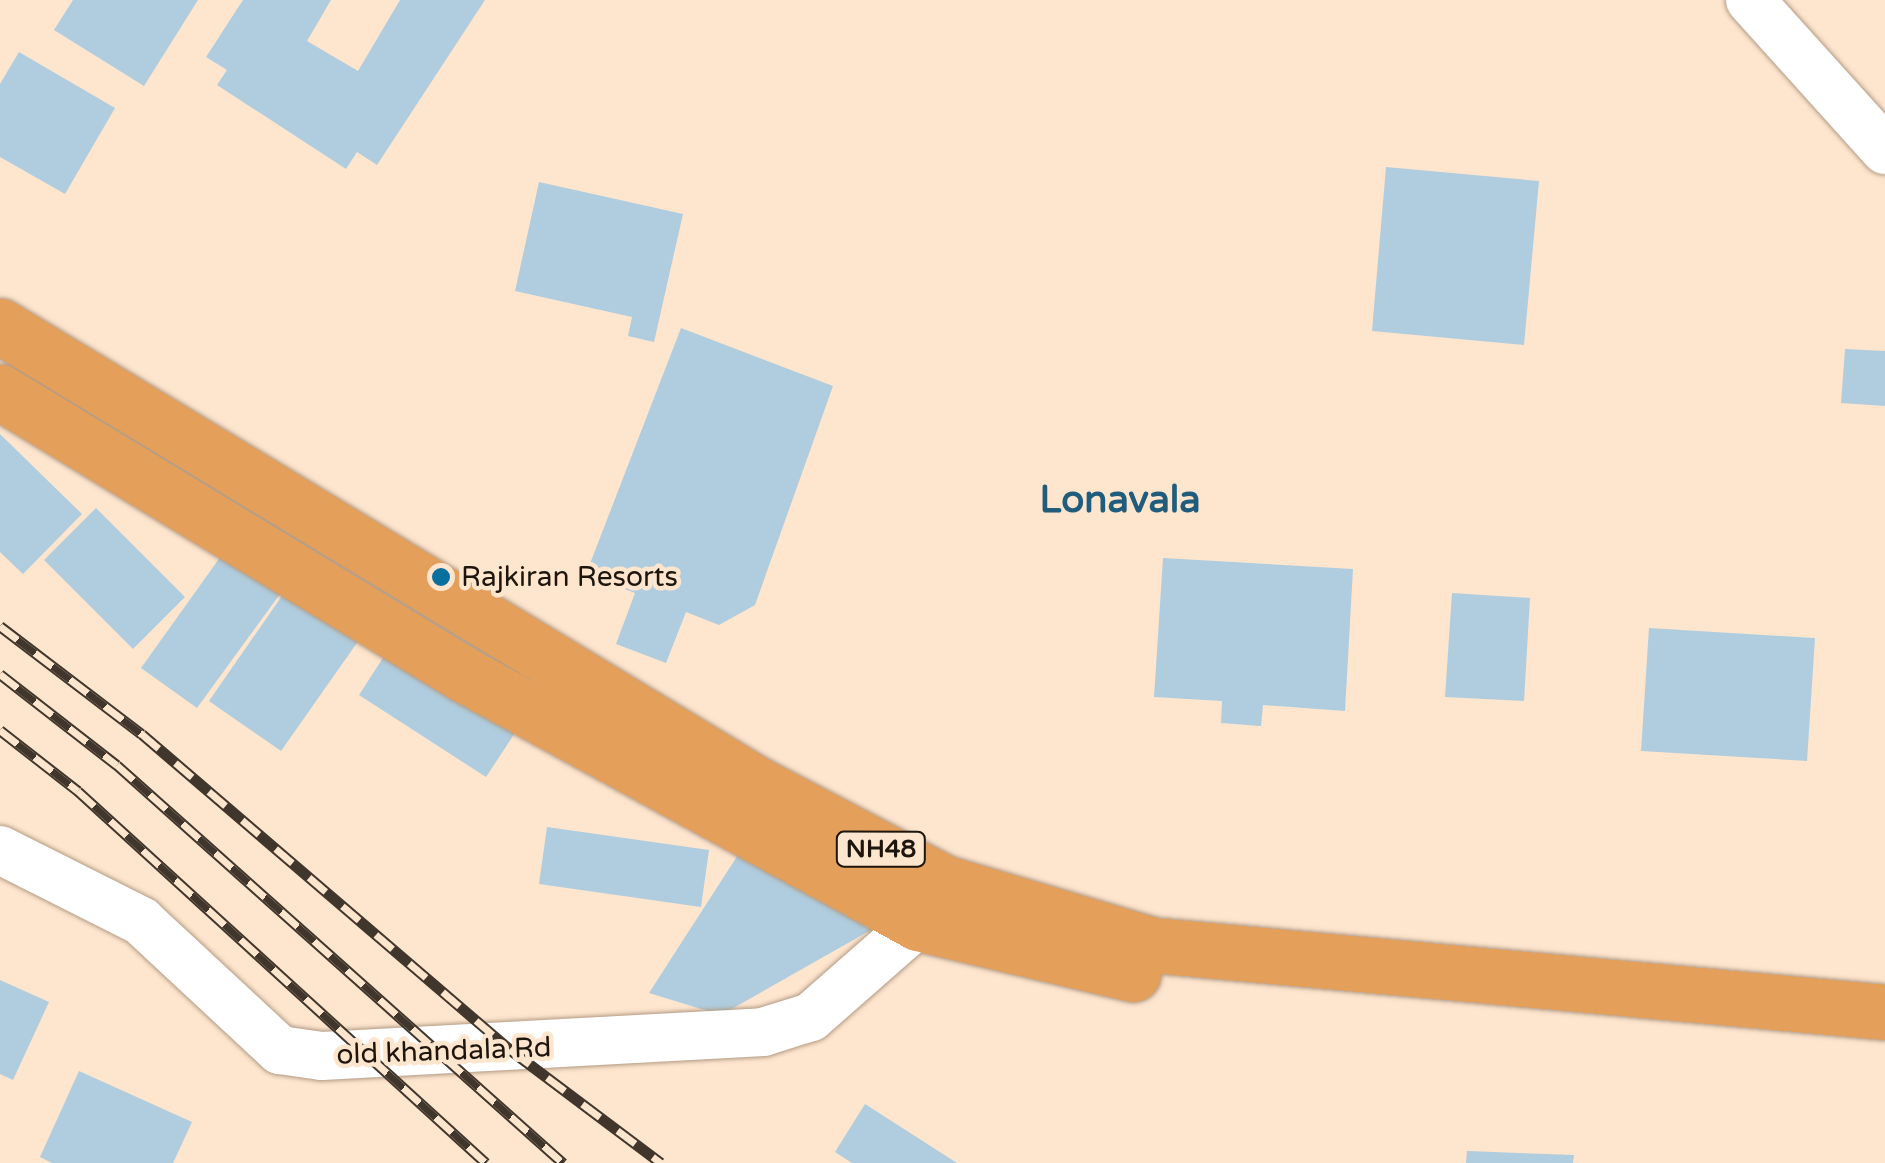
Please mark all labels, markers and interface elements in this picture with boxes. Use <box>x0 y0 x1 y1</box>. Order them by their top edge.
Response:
district label: Lonavala <box>1039 478 1201 524</box>
place label: Rajkiran Resorts <box>461 560 678 594</box>
marker: Rajkiran Resorts <box>430 566 452 588</box>
road number: NH48 <box>834 829 928 869</box>
street label: old khandala Rd <box>336 1030 552 1072</box>

